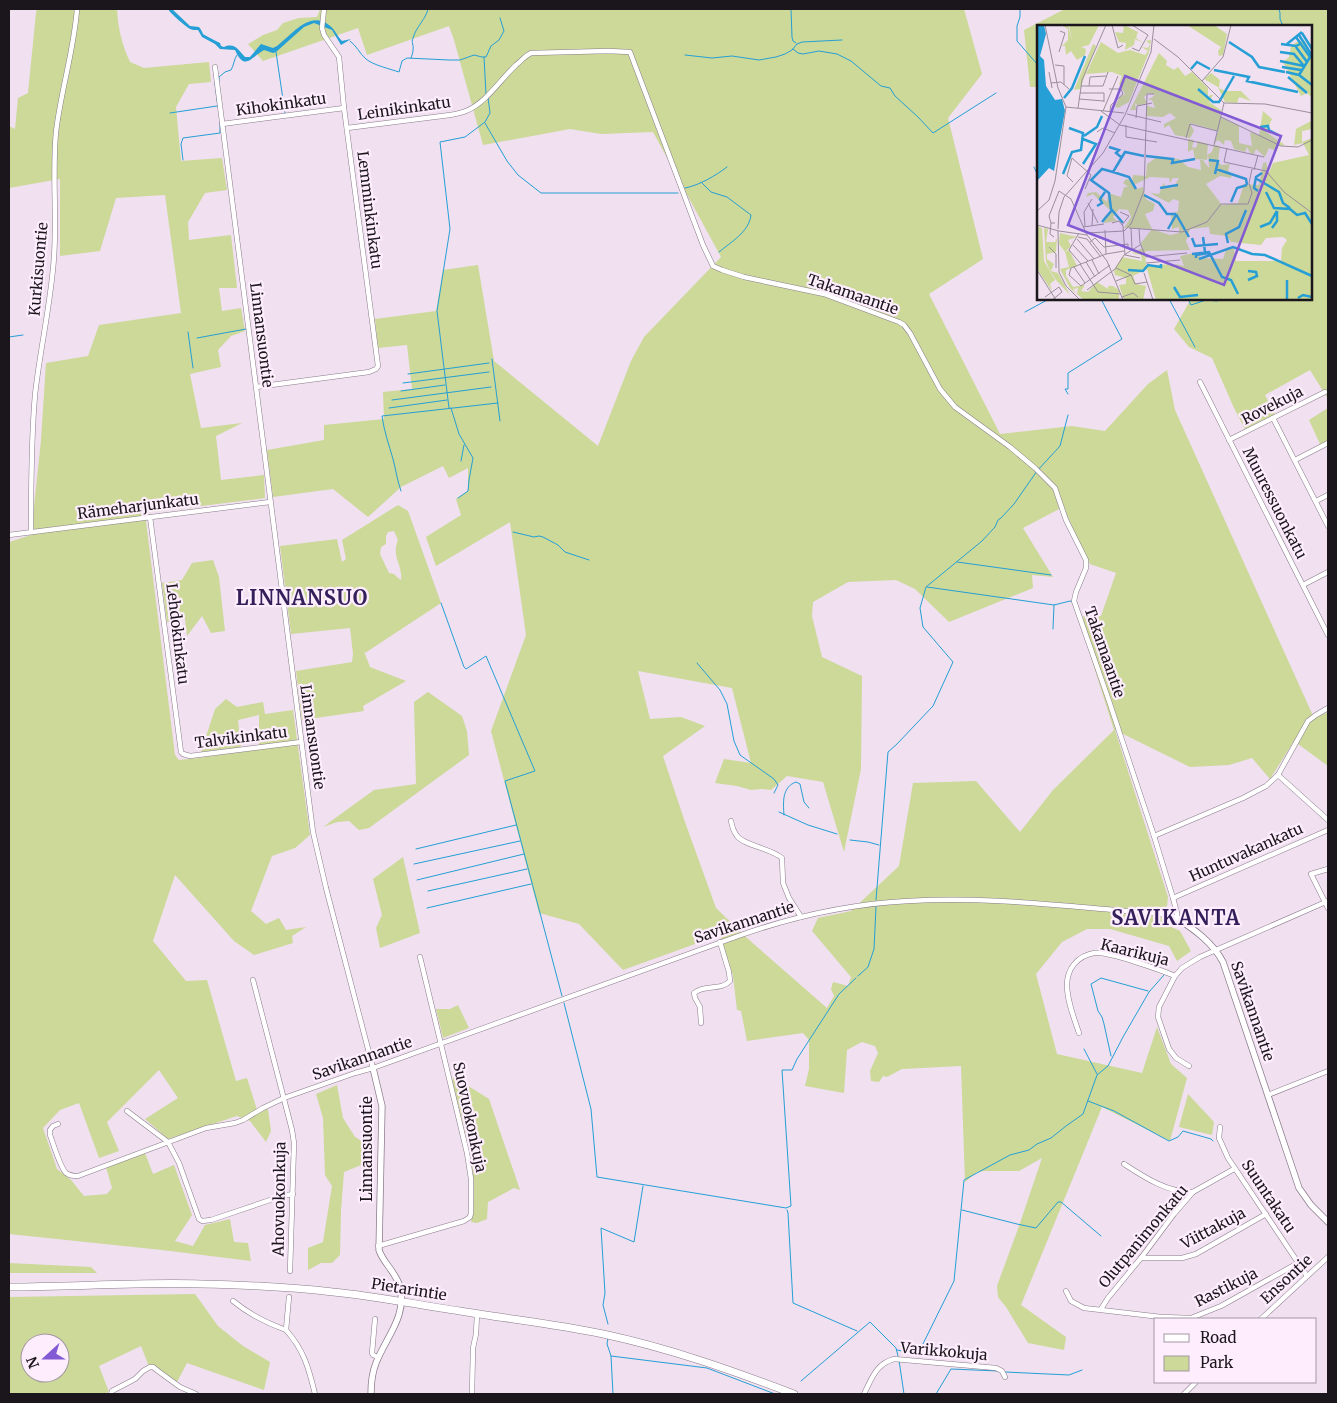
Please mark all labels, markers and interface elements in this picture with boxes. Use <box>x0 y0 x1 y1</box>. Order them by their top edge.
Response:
inset map <box>1037 25 1312 300</box>
street label: Kihokinkatu <box>235 88 327 120</box>
street label: Leinikinkatu <box>356 92 452 124</box>
street label: Lemminkinkatu <box>353 150 387 270</box>
street label: Kurkisuontie <box>24 221 52 317</box>
street label: Takamaantie <box>805 270 901 319</box>
street label: Linnansuontie <box>246 281 278 389</box>
street label: Rovekuja <box>1238 381 1306 429</box>
street label: Muuressuonkatu <box>1239 444 1311 562</box>
street label: Rämeharjunkatu <box>76 489 200 523</box>
street label: Lehdokinkatu <box>162 582 194 686</box>
district label: LINNANSUO <box>236 585 368 610</box>
street label: Takamaantie <box>1081 604 1130 700</box>
street label: Linnansuontie <box>296 683 330 791</box>
street label: Talvikinkatu <box>194 722 288 752</box>
street label: Huntuvakankatu <box>1186 818 1306 886</box>
street label: Savikannantie <box>692 897 797 947</box>
district label: SAVIKANTA <box>1111 905 1241 930</box>
street label: Kaarikuja <box>1099 934 1171 970</box>
street label: Savikannantie <box>1227 959 1279 1063</box>
street label: Savikannantie <box>310 1032 414 1084</box>
street label: Suovuokonkuja <box>449 1060 491 1174</box>
street label: Linnansuontie <box>357 1096 376 1202</box>
street label: Ahovuokonkuja <box>268 1141 290 1258</box>
street label: Suuntakatu <box>1238 1156 1300 1236</box>
street label: Olutpanimonkatu <box>1094 1181 1192 1291</box>
street label: Viittakuja <box>1177 1203 1249 1253</box>
street label: Ensontie <box>1256 1250 1316 1308</box>
street label: Rastikuja <box>1191 1263 1261 1311</box>
street label: Pietarintie <box>370 1274 448 1304</box>
legend <box>1154 1318 1317 1383</box>
text: Road <box>1200 1328 1236 1347</box>
north arrow <box>20 1333 70 1383</box>
street label: Varikkokuja <box>899 1338 988 1364</box>
text: Park <box>1200 1353 1234 1372</box>
text: N <box>22 1354 43 1371</box>

